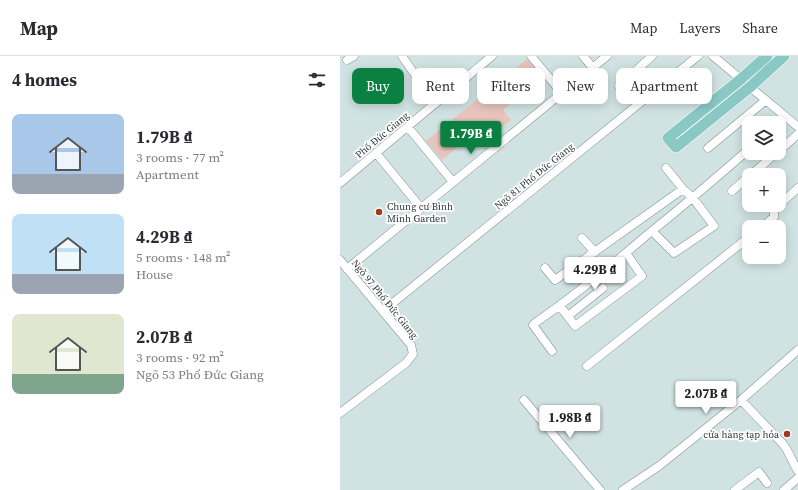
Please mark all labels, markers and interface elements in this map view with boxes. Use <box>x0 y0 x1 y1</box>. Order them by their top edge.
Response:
text: Map <box>20 15 58 41</box>
text: Map <box>630 18 657 38</box>
text: Layers <box>679 18 721 38</box>
text: Share <box>743 18 778 38</box>
text: 4 homes <box>12 68 77 92</box>
chip: Buy <box>352 68 404 104</box>
chip: Rent <box>412 68 469 104</box>
chip: Filters <box>477 68 545 104</box>
chip: New <box>553 68 608 104</box>
chip: Apartment <box>616 68 712 104</box>
icon: filters <box>306 69 328 91</box>
street label: Phố Đức Giang <box>353 109 411 161</box>
map controls <box>742 116 786 264</box>
button: layers <box>742 116 786 160</box>
pin: 1.79B ₫ <box>434 121 508 155</box>
text: 1.79B ₫ <box>136 125 193 149</box>
text: 1.79B ₫ <box>449 125 493 142</box>
icon: home <box>44 130 92 178</box>
street label: Ngõ 81 Phố Đức Giang <box>492 140 576 212</box>
text: 3 rooms · 77 m² <box>136 149 224 166</box>
text: Apartment <box>136 166 199 183</box>
button: + <box>742 168 786 212</box>
place label: Chung cư Bình Minh Garden <box>387 200 453 225</box>
marker: Chung cư Bình Minh Garden <box>374 207 384 217</box>
button: − <box>742 220 786 264</box>
text: 4.29B ₫ <box>136 225 193 249</box>
icon: home <box>44 230 92 278</box>
text: 5 rooms · 148 m² <box>136 249 231 266</box>
street label: Ngõ 97 Phố Đức Giang <box>349 257 421 341</box>
pin: 4.29B ₫ <box>558 257 632 291</box>
text: 4.29B ₫ <box>573 261 617 278</box>
text: House <box>136 266 173 283</box>
text: 2.07B ₫ <box>136 325 193 349</box>
icon: home <box>44 330 92 378</box>
text: 3 rooms · 92 m² <box>136 349 224 366</box>
text: Ngõ 53 Phố Đức Giang <box>136 366 264 383</box>
pin: 2.07B ₫ <box>669 381 743 415</box>
text: 2.07B ₫ <box>684 385 728 402</box>
pin: 1.98B ₫ <box>533 405 607 439</box>
text: 1.98B ₫ <box>548 409 592 426</box>
place label: cửa hàng tạp hóa <box>703 428 780 441</box>
marker: cửa hàng tạp hóa <box>782 429 792 439</box>

